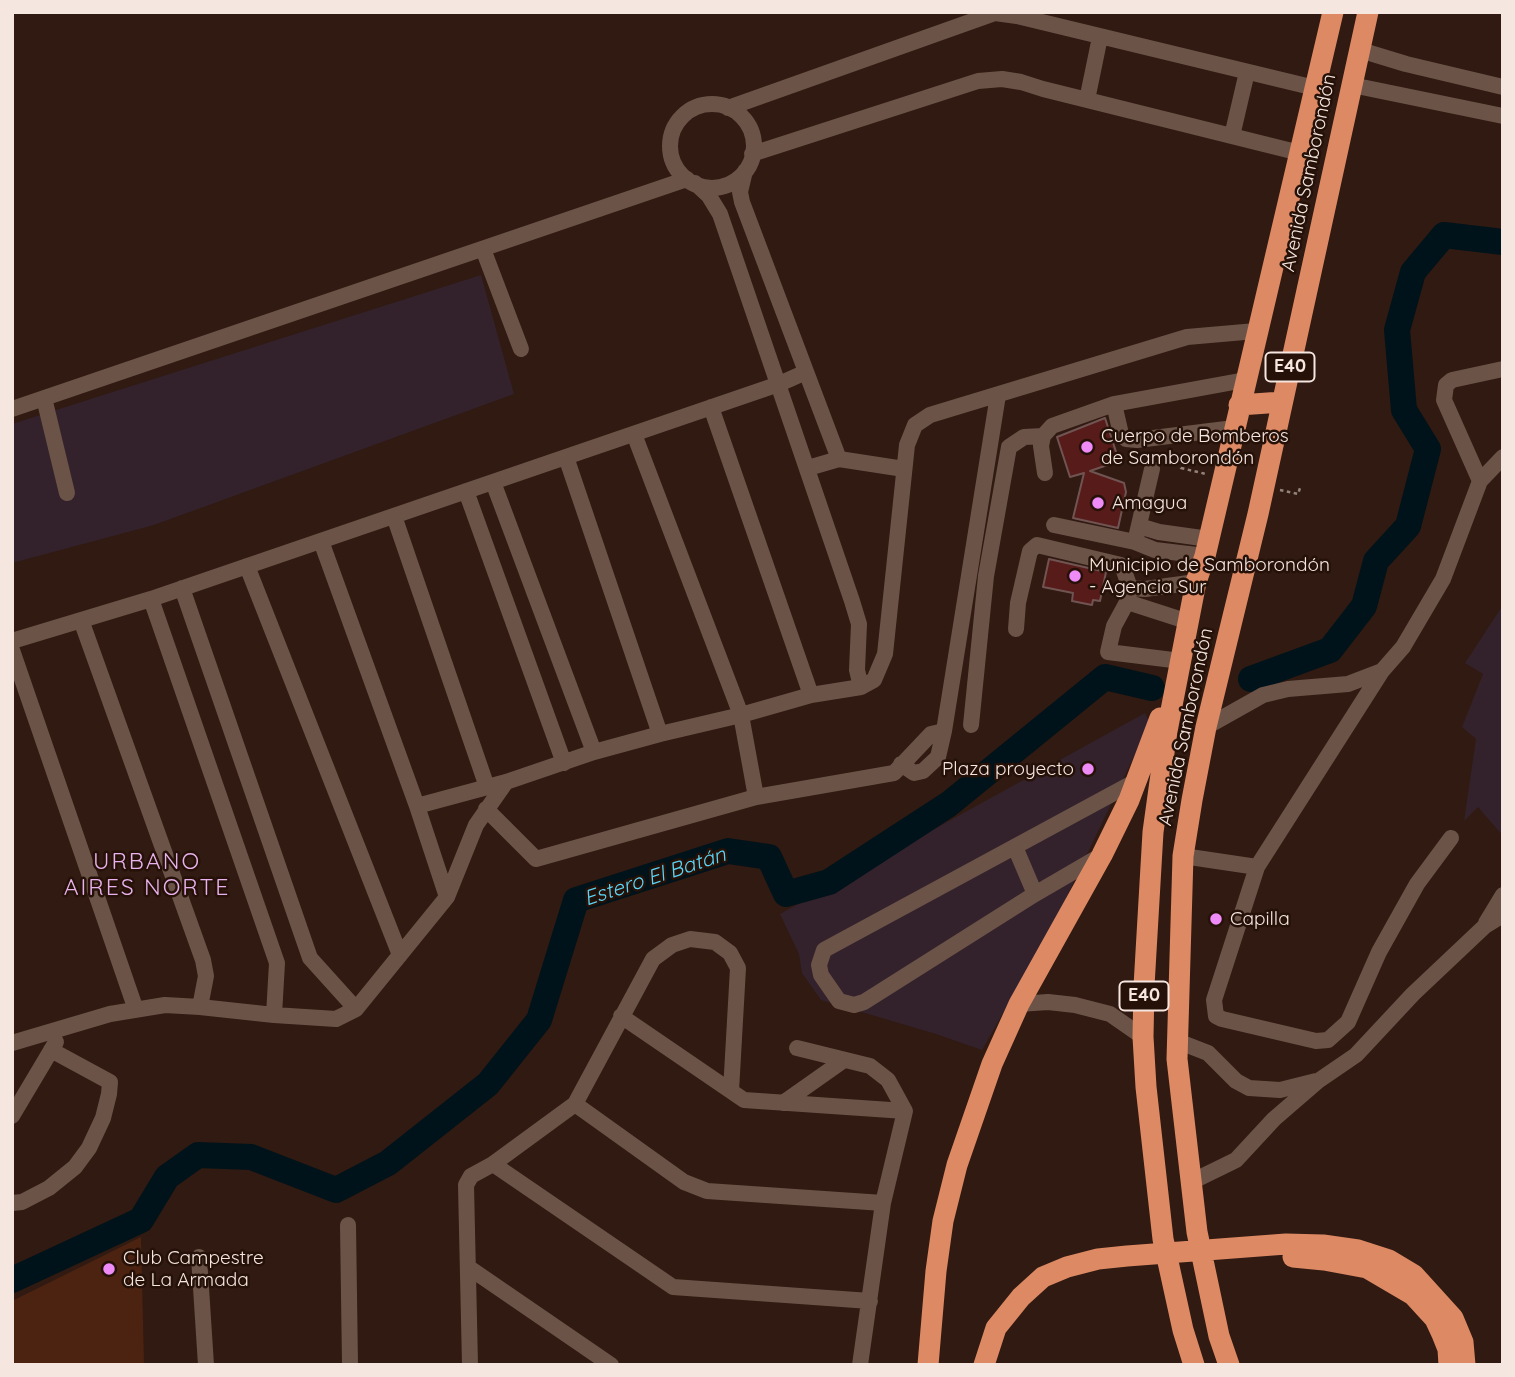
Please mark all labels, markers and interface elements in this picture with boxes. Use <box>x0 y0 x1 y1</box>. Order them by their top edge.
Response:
street label: Avenida Samborondón <box>1277 72 1341 274</box>
road number: E40 <box>1266 352 1314 382</box>
place label: Cuerpo de Bomberos de Samborondón <box>1101 425 1289 469</box>
marker: Cuerpo de Bomberos de Samborondón <box>1079 439 1095 455</box>
place label: Amagua <box>1112 492 1187 514</box>
marker: Amagua <box>1090 495 1106 511</box>
place label: Municipio de Samborondón - Agencia Sur <box>1089 554 1330 598</box>
marker: Municipio de Samborondón - Agencia Sur <box>1067 568 1083 584</box>
street label: Avenida Samborondón <box>1154 626 1218 828</box>
place label: Plaza proyecto <box>942 758 1074 780</box>
marker: Plaza proyecto <box>1080 761 1096 777</box>
water label: Estero El Batán <box>581 842 729 912</box>
district label: URBANO AIRES NORTE <box>65 848 229 902</box>
place label: Capilla <box>1230 908 1290 930</box>
marker: Capilla <box>1208 911 1224 927</box>
road number: E40 <box>1120 981 1168 1010</box>
place label: Club Campestre de La Armada <box>123 1247 264 1291</box>
marker: Club Campestre de La Armada <box>101 1261 117 1277</box>

